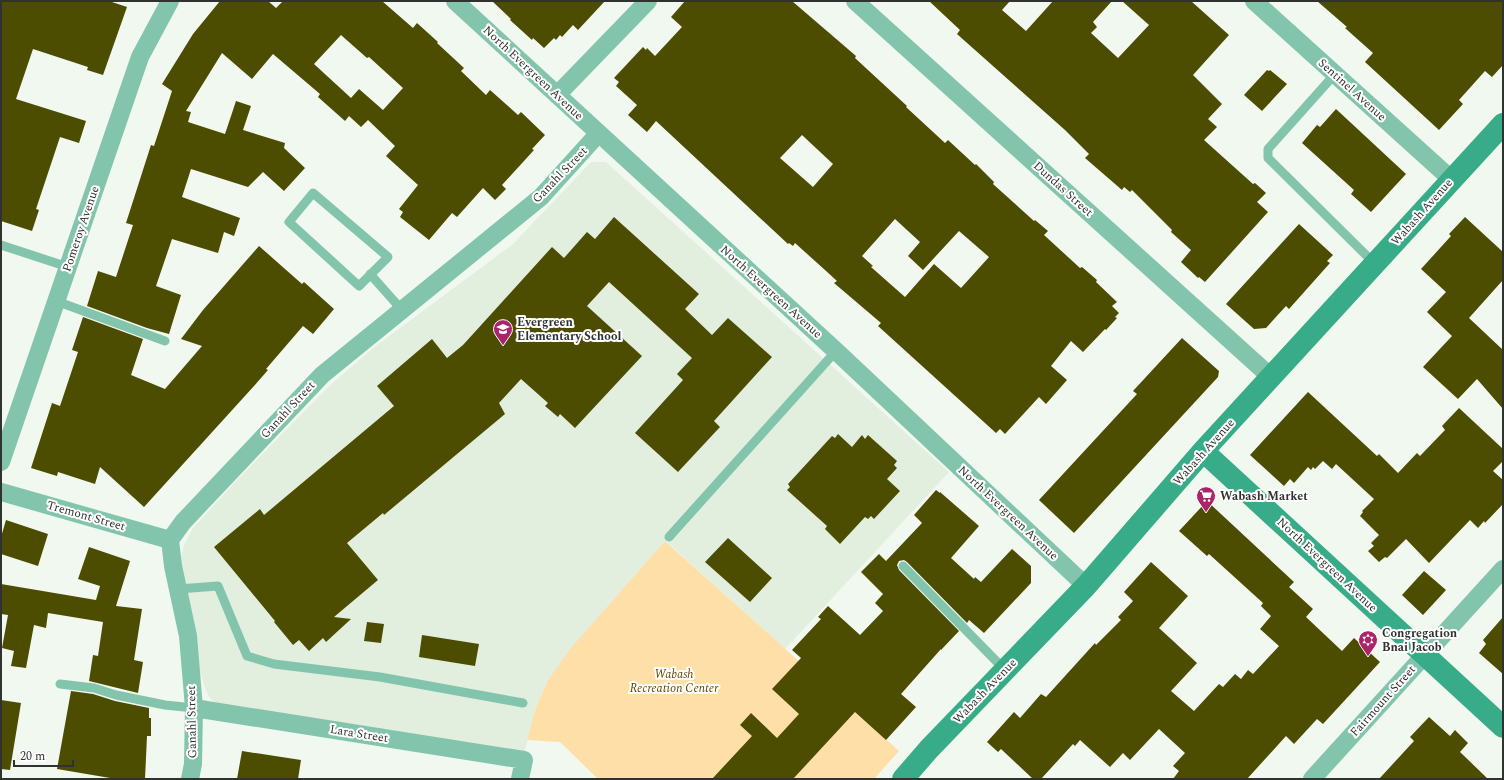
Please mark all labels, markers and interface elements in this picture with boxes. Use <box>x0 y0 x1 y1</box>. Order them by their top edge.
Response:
street label: North Evergreen Avenue <box>478 21 588 125</box>
street label: Sentinel Avenue <box>1314 54 1391 126</box>
street label: Ganahl Street <box>528 142 592 208</box>
street label: Dundas Street <box>1029 157 1097 221</box>
street label: Wabash Avenue <box>1387 174 1458 250</box>
street label: Pomeroy Avenue <box>57 183 105 274</box>
street label: North Evergreen Avenue <box>716 241 826 343</box>
place label: Evergreen Elementary School <box>517 313 621 346</box>
school or university icon: Evergreen Elementary School <box>492 318 514 346</box>
street label: Ganahl Street <box>256 377 320 443</box>
street label: Wabash Avenue <box>1169 414 1240 490</box>
street label: North Evergreen Avenue <box>953 461 1063 565</box>
supermarket icon: Wabash Market <box>1195 485 1217 513</box>
place label: Wabash Market <box>1220 487 1308 506</box>
street label: Tremont Street <box>45 496 127 536</box>
street label: North Evergreen Avenue <box>1272 513 1382 617</box>
place label: Congregation Bnai Jacob <box>1382 624 1458 657</box>
synagogue icon: Congregation Bnai Jacob <box>1357 629 1379 657</box>
street label: Wabash Avenue <box>949 654 1021 728</box>
street label: Fairmount Street <box>1346 661 1420 741</box>
park label: Wabash Recreation Center <box>630 665 719 698</box>
street label: Ganahl Street <box>182 685 202 759</box>
street label: Lara Street <box>329 720 389 748</box>
scale bar <box>14 742 73 768</box>
text: 20 m <box>20 747 45 766</box>

